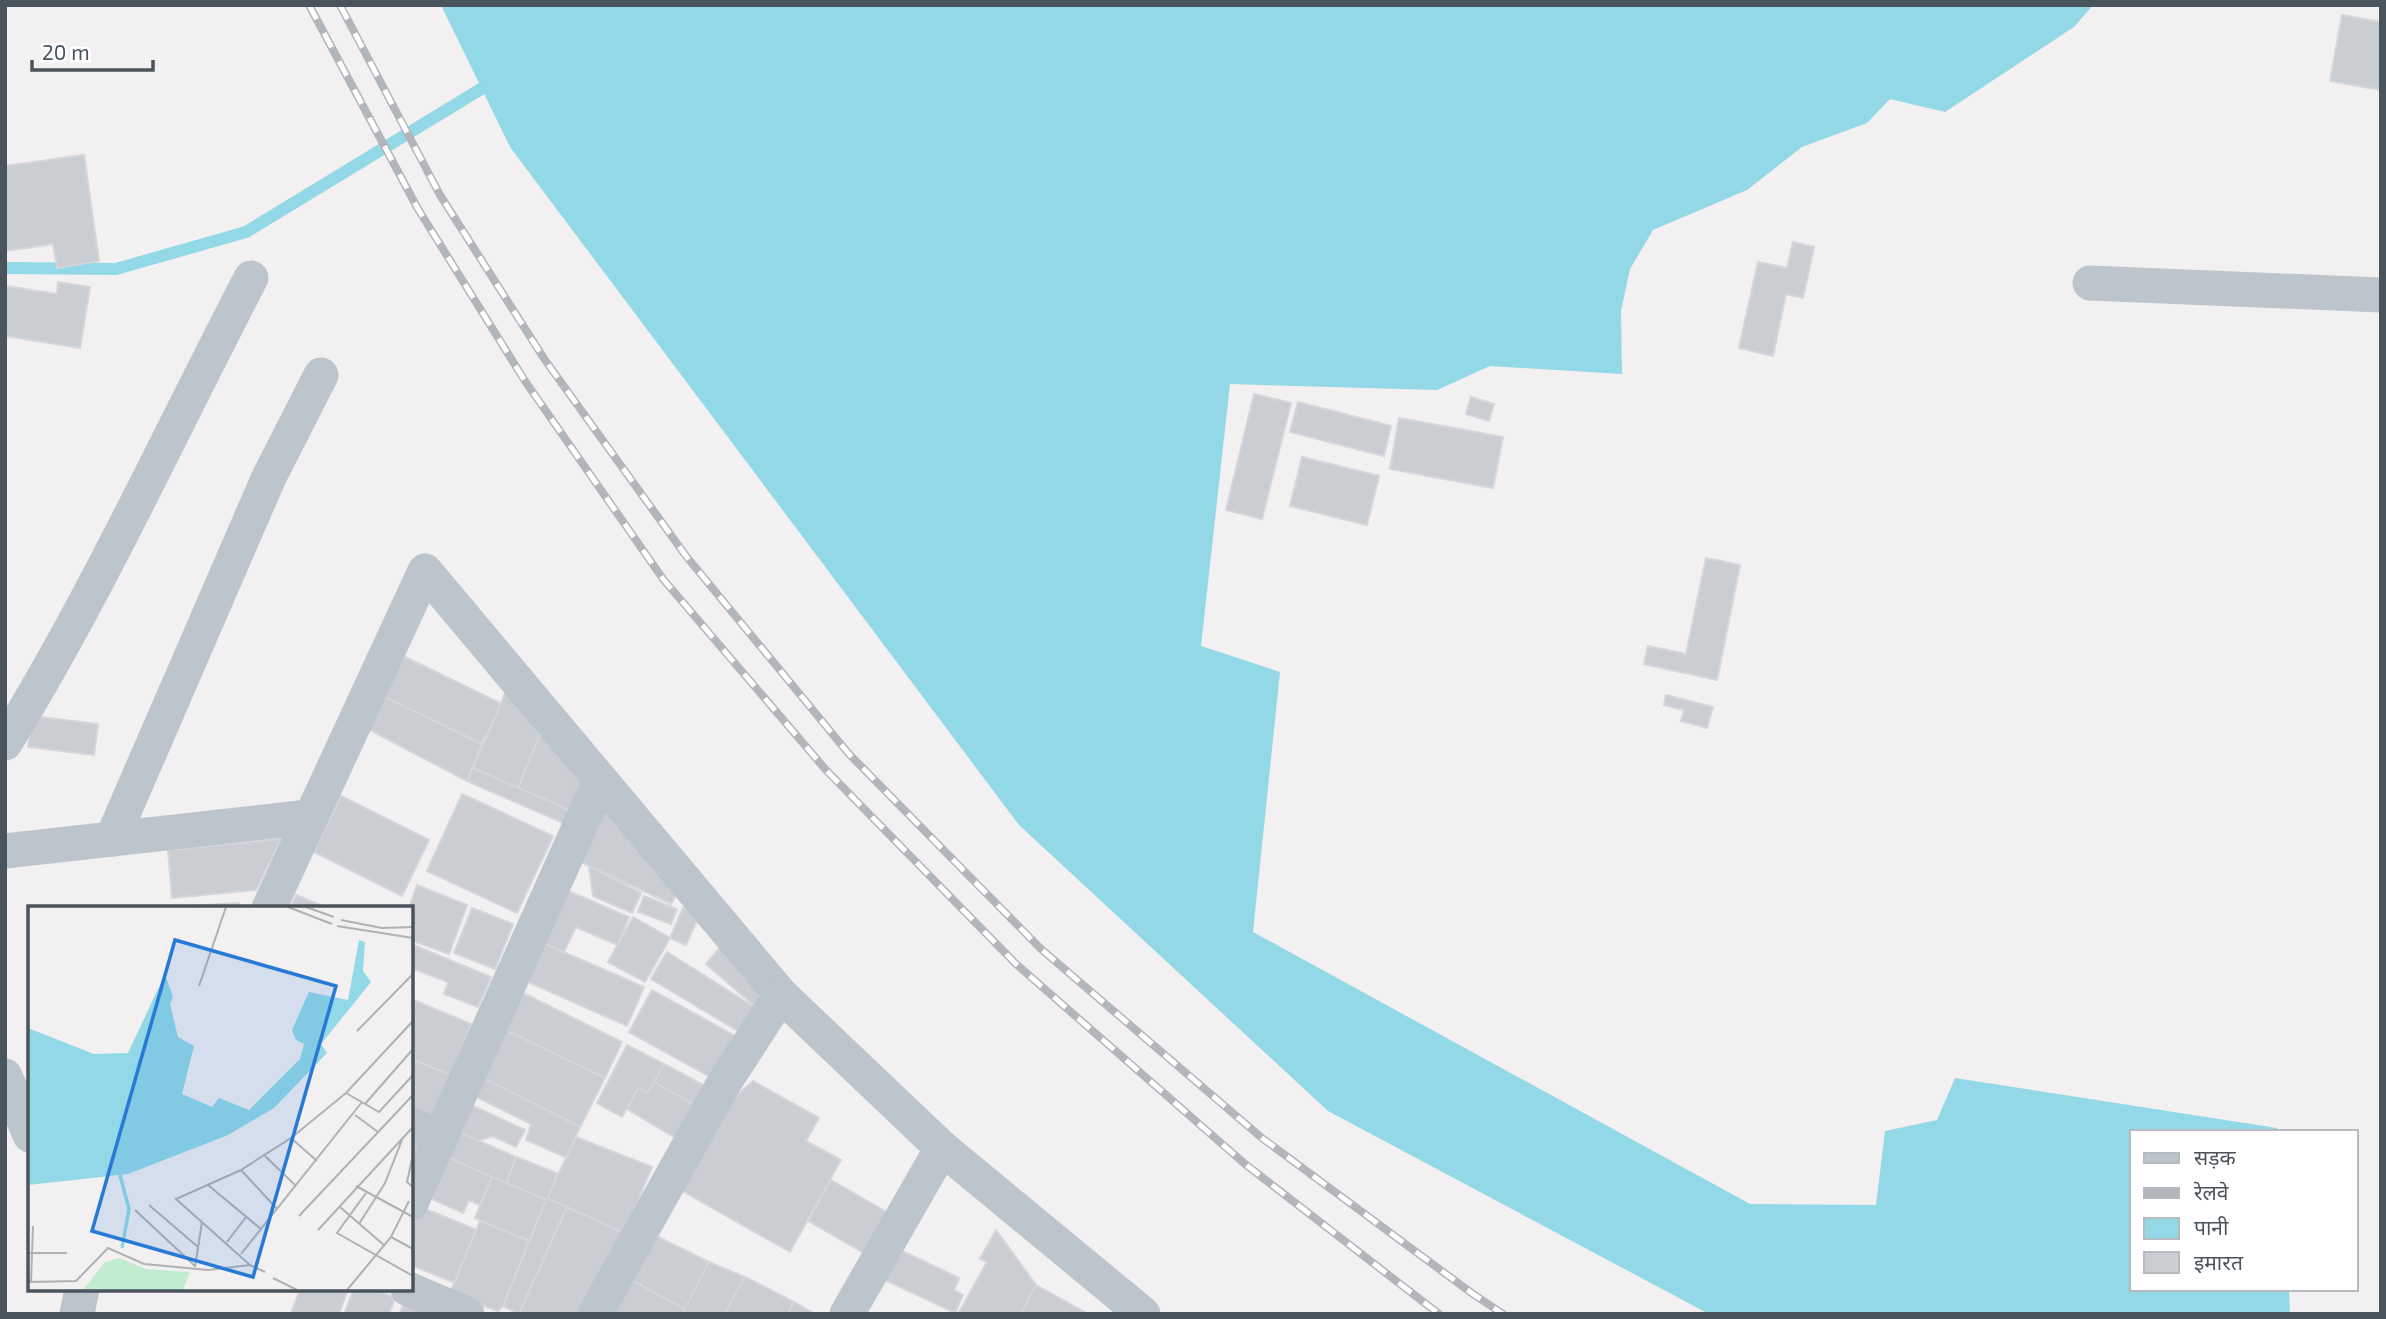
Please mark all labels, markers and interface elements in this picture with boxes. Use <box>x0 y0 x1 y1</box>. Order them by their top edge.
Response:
scale bar <box>32 28 152 72</box>
text: 20 m <box>42 39 90 64</box>
inset map <box>28 906 413 1291</box>
legend <box>2130 1130 2358 1291</box>
text: सड़क <box>2194 1144 2236 1169</box>
text: रेलवे <box>2193 1179 2229 1204</box>
text: पानी <box>2194 1214 2229 1239</box>
text: इमारत <box>2194 1249 2244 1274</box>

